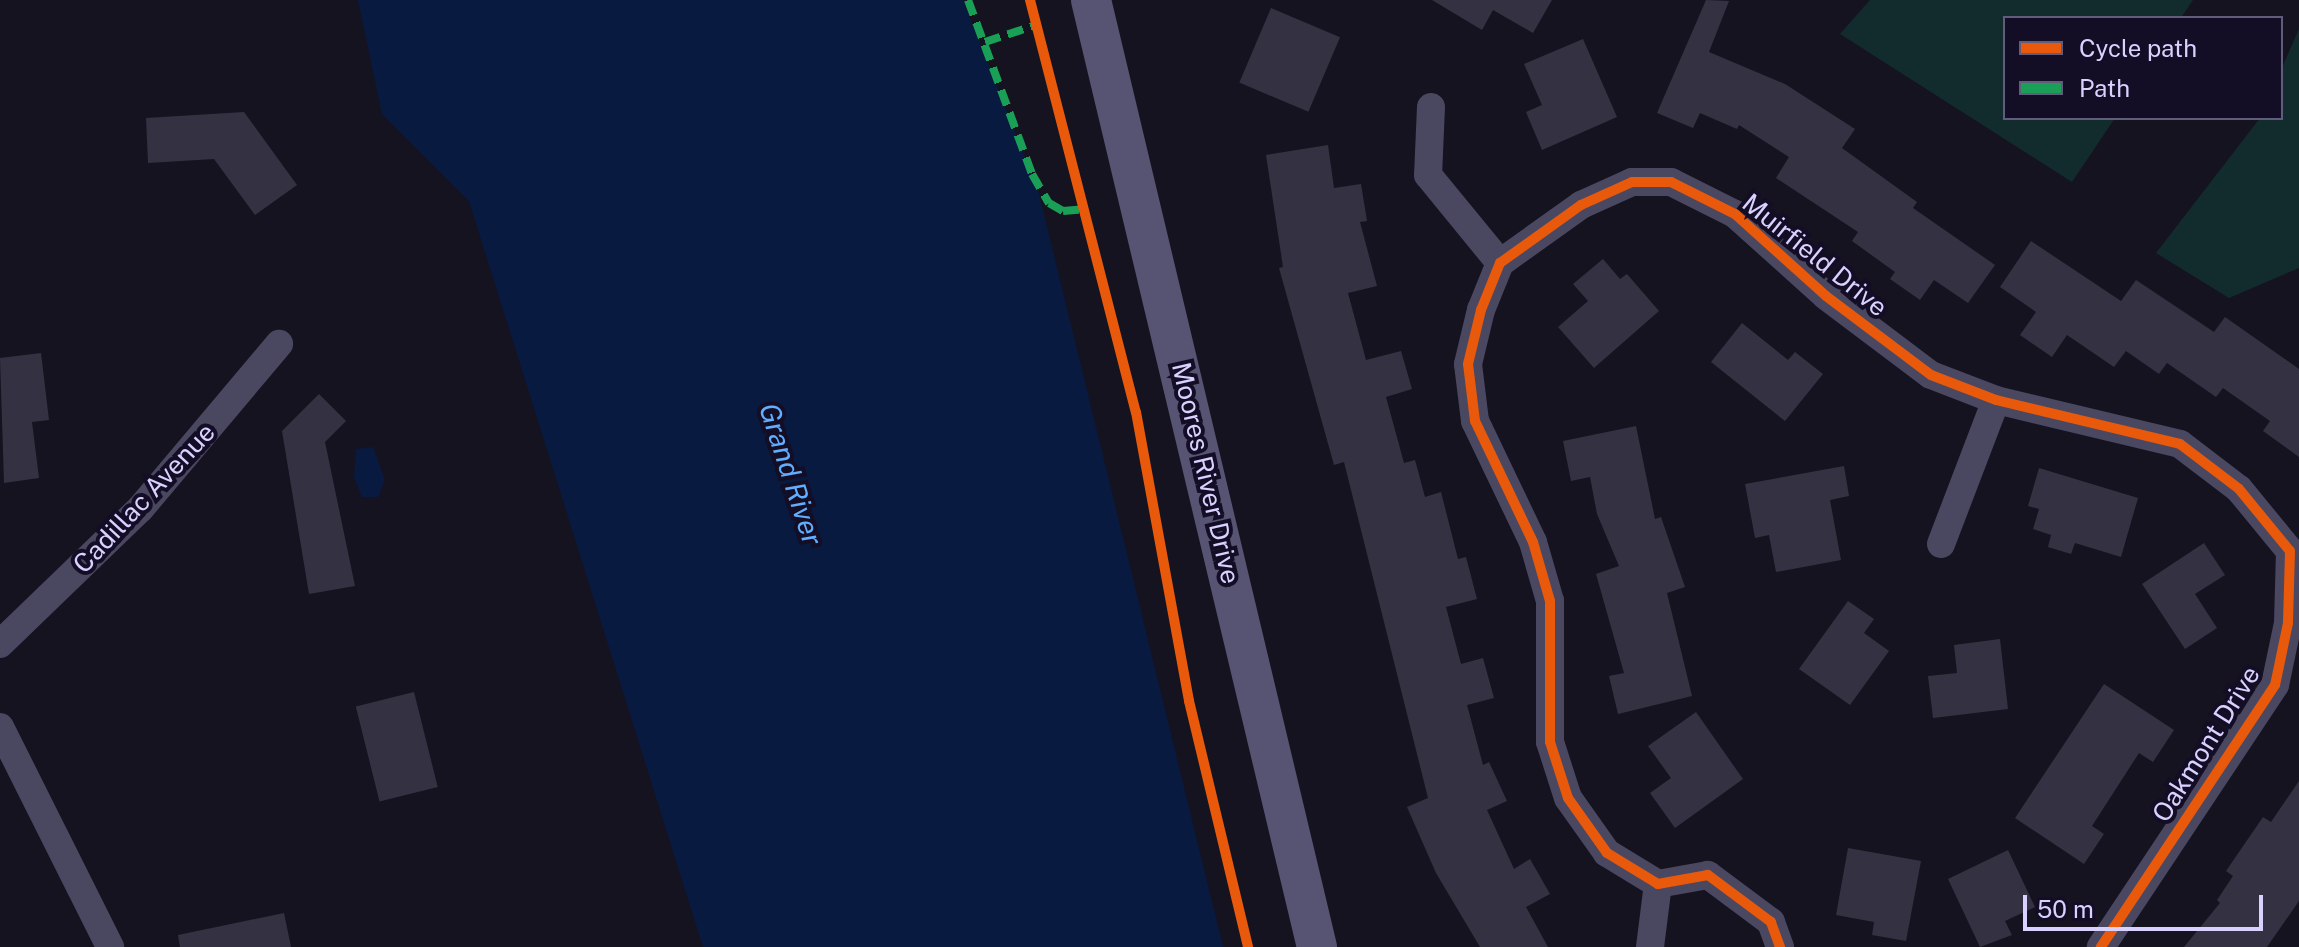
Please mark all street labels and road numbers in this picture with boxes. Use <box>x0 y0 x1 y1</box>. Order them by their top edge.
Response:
street label: Muirfield Drive <box>1736 187 1894 323</box>
street label: Moores River Drive <box>1165 359 1247 587</box>
street label: Cadillac Avenue <box>67 417 221 579</box>
street label: Oakmont Drive <box>2146 660 2266 828</box>

